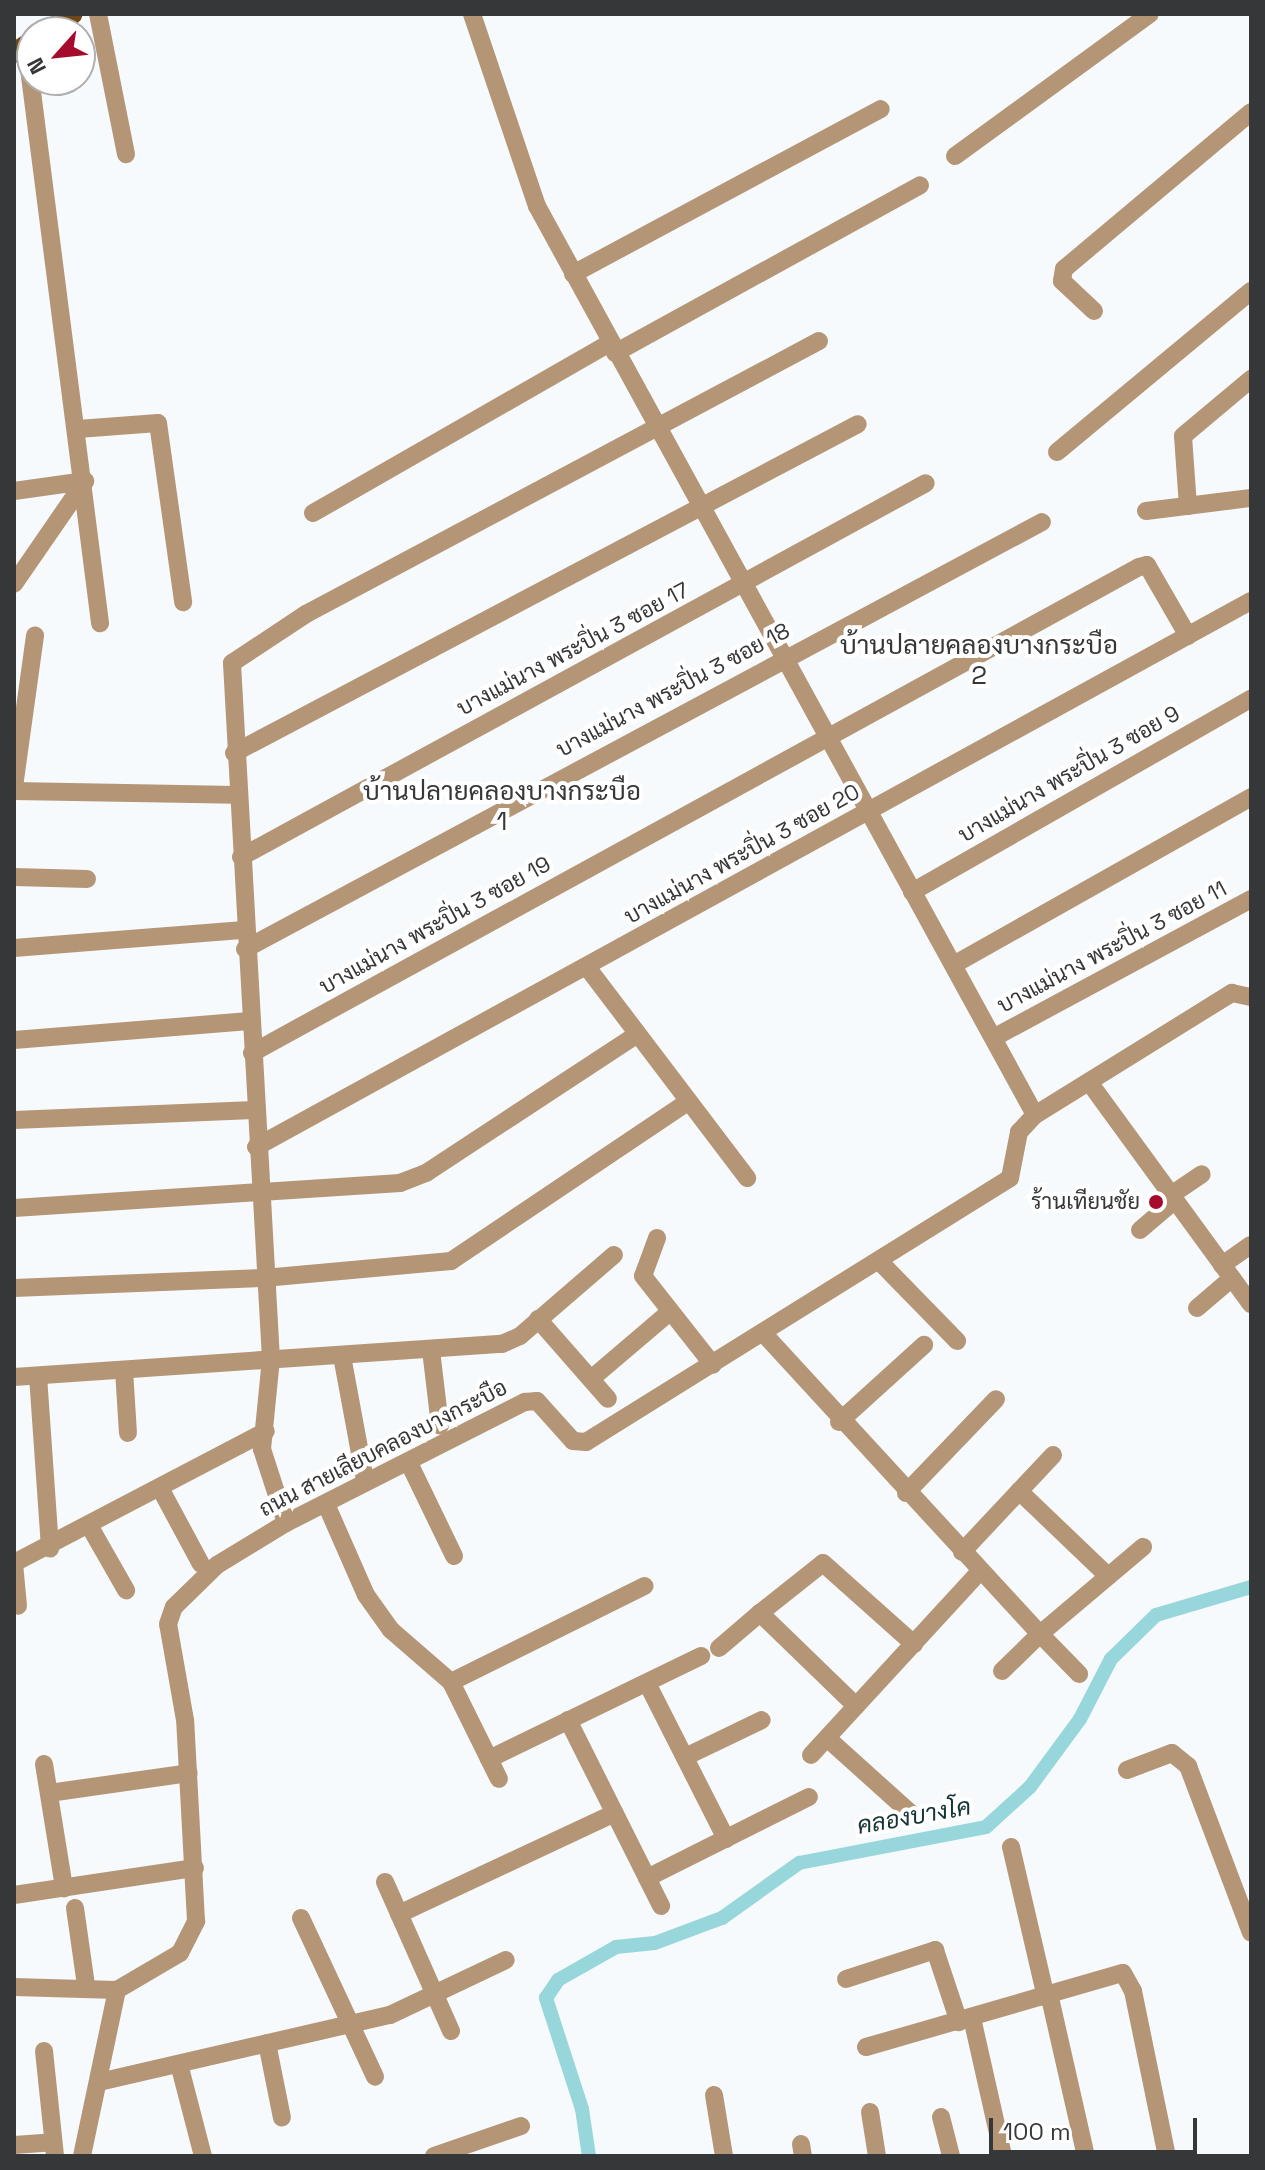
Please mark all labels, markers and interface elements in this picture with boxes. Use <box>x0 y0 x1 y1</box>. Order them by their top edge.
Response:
north arrow <box>16 16 96 96</box>
text: N <box>21 53 52 79</box>
street label: บางแม่นาง พระปิ่น 3 ซอย 17 <box>452 577 694 721</box>
street label: บางแม่นาง พระปิ่น 3 ซอย 18 <box>552 617 794 763</box>
district label: บ้านปลายคลองบางกระบือ 2 <box>840 630 1118 692</box>
street label: บางแม่นาง พระปิ่น 3 ซอย 9 <box>954 700 1184 848</box>
district label: บ้านปลายคลองบางกระบือ 1 <box>363 776 641 838</box>
street label: บางแม่นาง พระปิ่น 3 ซอย 20 <box>620 778 864 930</box>
street label: บางแม่นาง พระปิ่น 3 ซอย 19 <box>315 850 555 1000</box>
street label: บางแม่นาง พระปิ่น 3 ซอย 11 <box>993 875 1231 1019</box>
place label: ร้านเทียนชัย <box>1031 1189 1140 1215</box>
marker: ร้านเทียนชัย <box>1147 1193 1165 1211</box>
street label: ถนน สายเลียบคลองบางกระบือ <box>255 1374 511 1522</box>
water label: คลองบางโค <box>855 1792 973 1840</box>
scale bar <box>993 2102 1201 2152</box>
text: 100 m <box>1003 2116 1071 2147</box>

